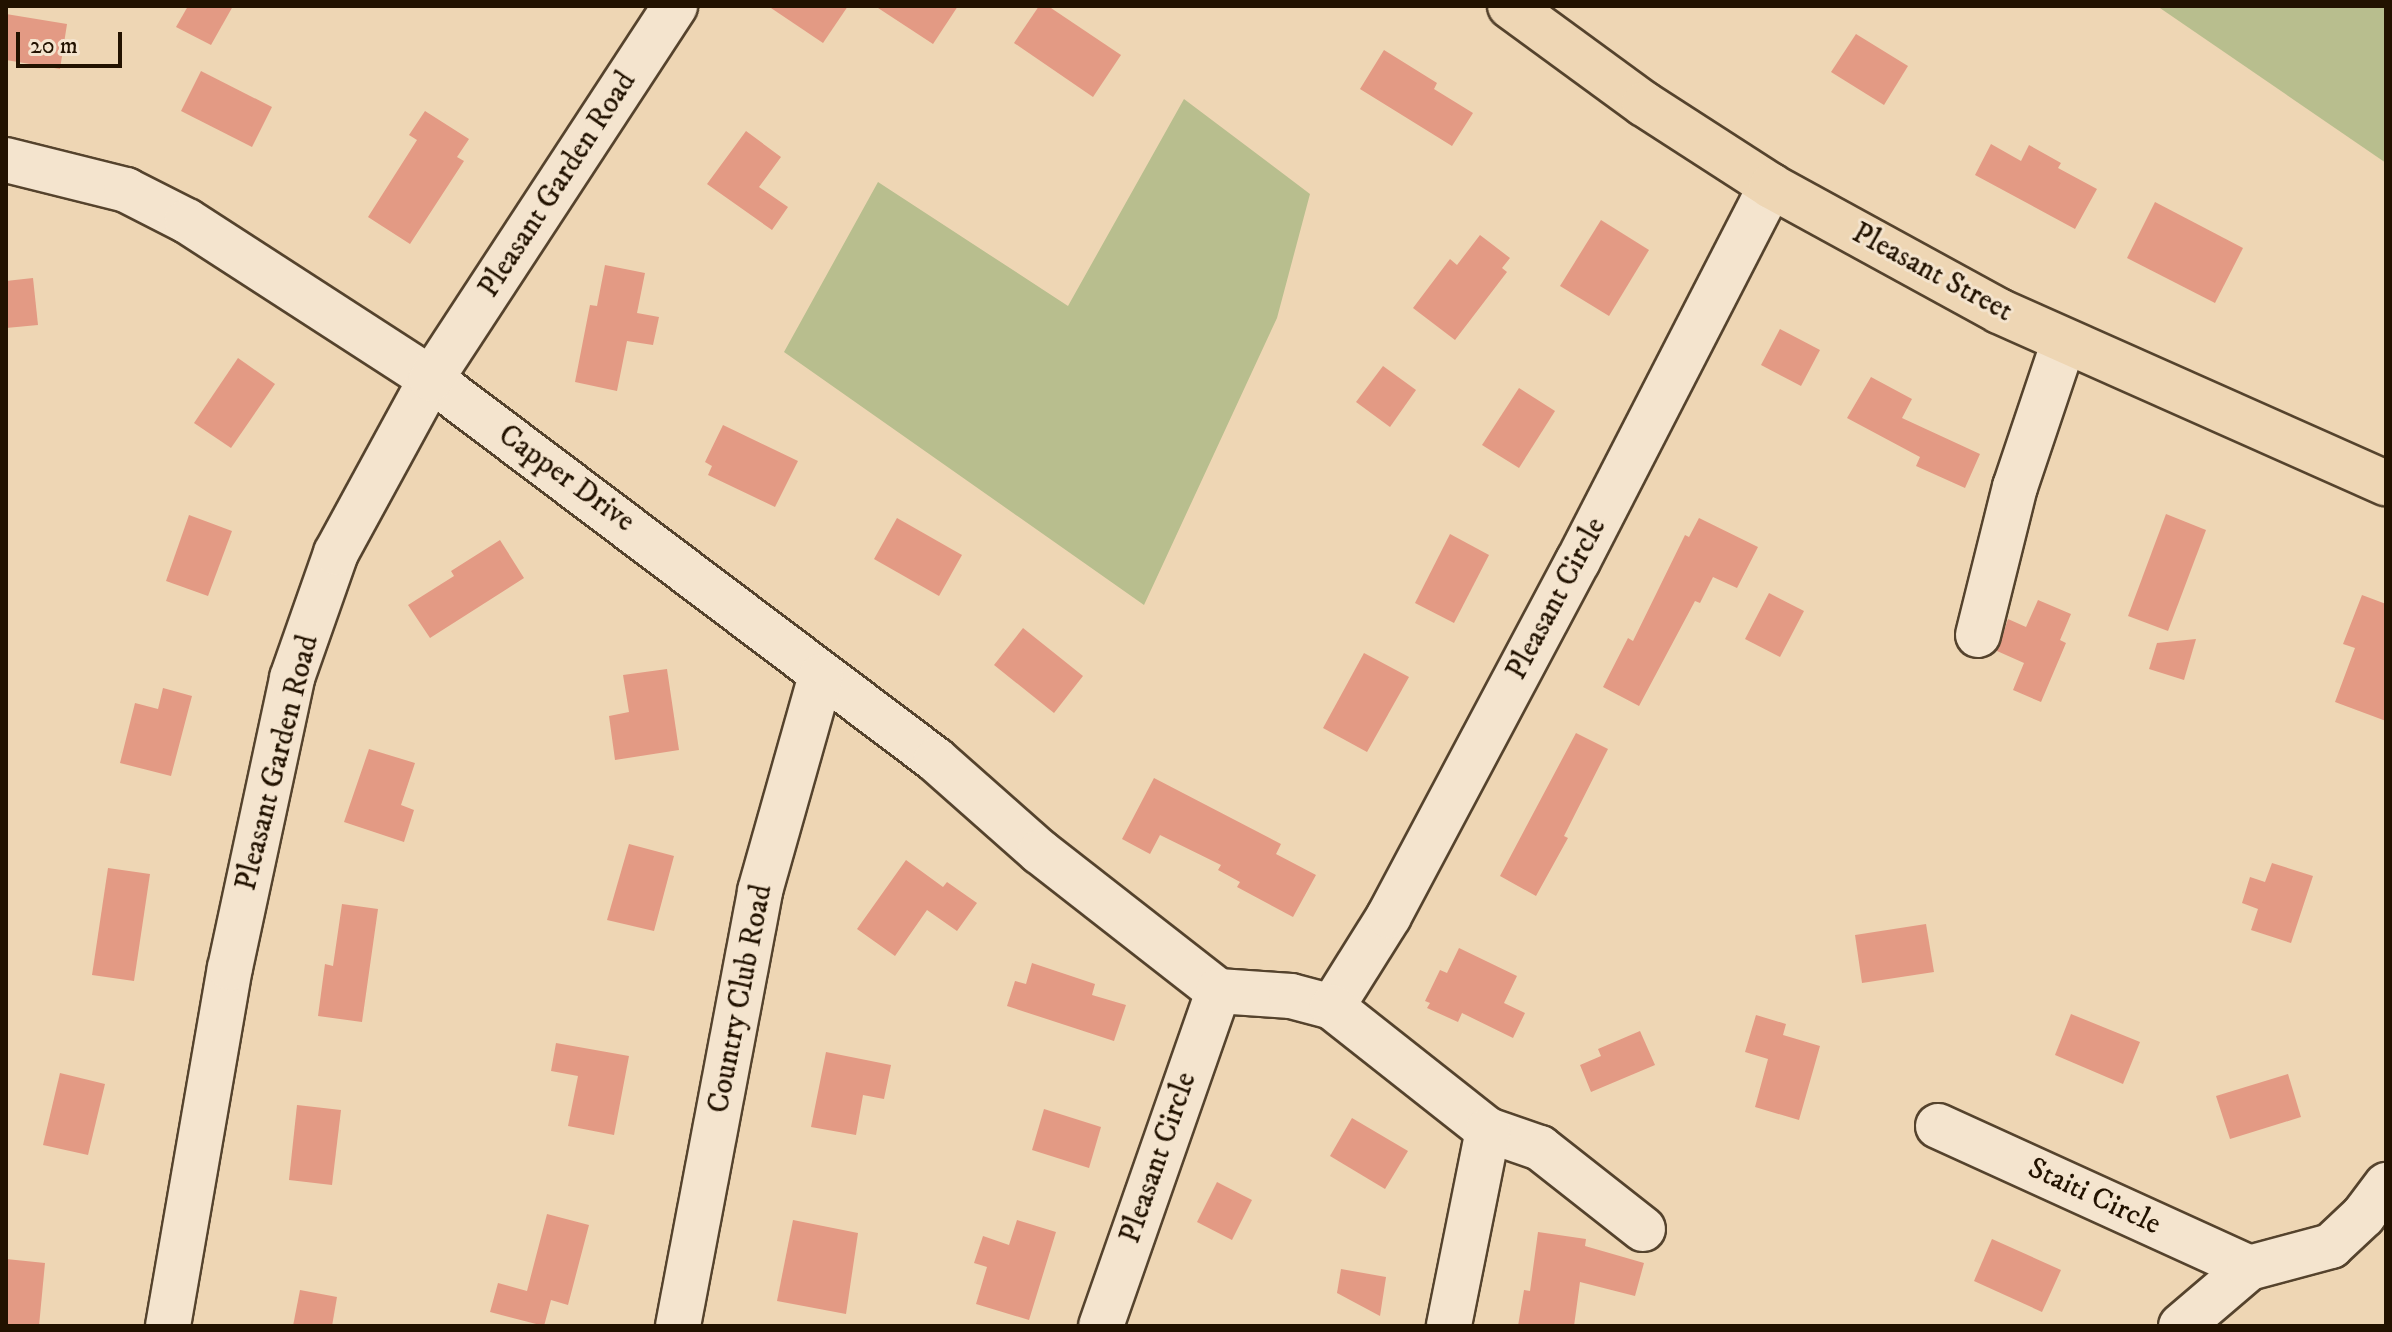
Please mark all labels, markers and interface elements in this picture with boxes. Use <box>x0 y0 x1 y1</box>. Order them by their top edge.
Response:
scale bar <box>20 16 126 66</box>
text: 20 m <box>30 31 78 61</box>
street label: Pleasant Garden Road <box>472 65 644 305</box>
street label: Pleasant Street <box>1846 216 2018 330</box>
street label: Capper Drive <box>491 418 641 540</box>
street label: Pleasant Circle <box>1499 512 1615 686</box>
street label: Pleasant Garden Road <box>229 632 327 894</box>
street label: Country Club Road <box>701 882 781 1116</box>
street label: Pleasant Circle <box>1113 1068 1205 1248</box>
street label: Staiti Circle <box>2022 1151 2166 1243</box>

